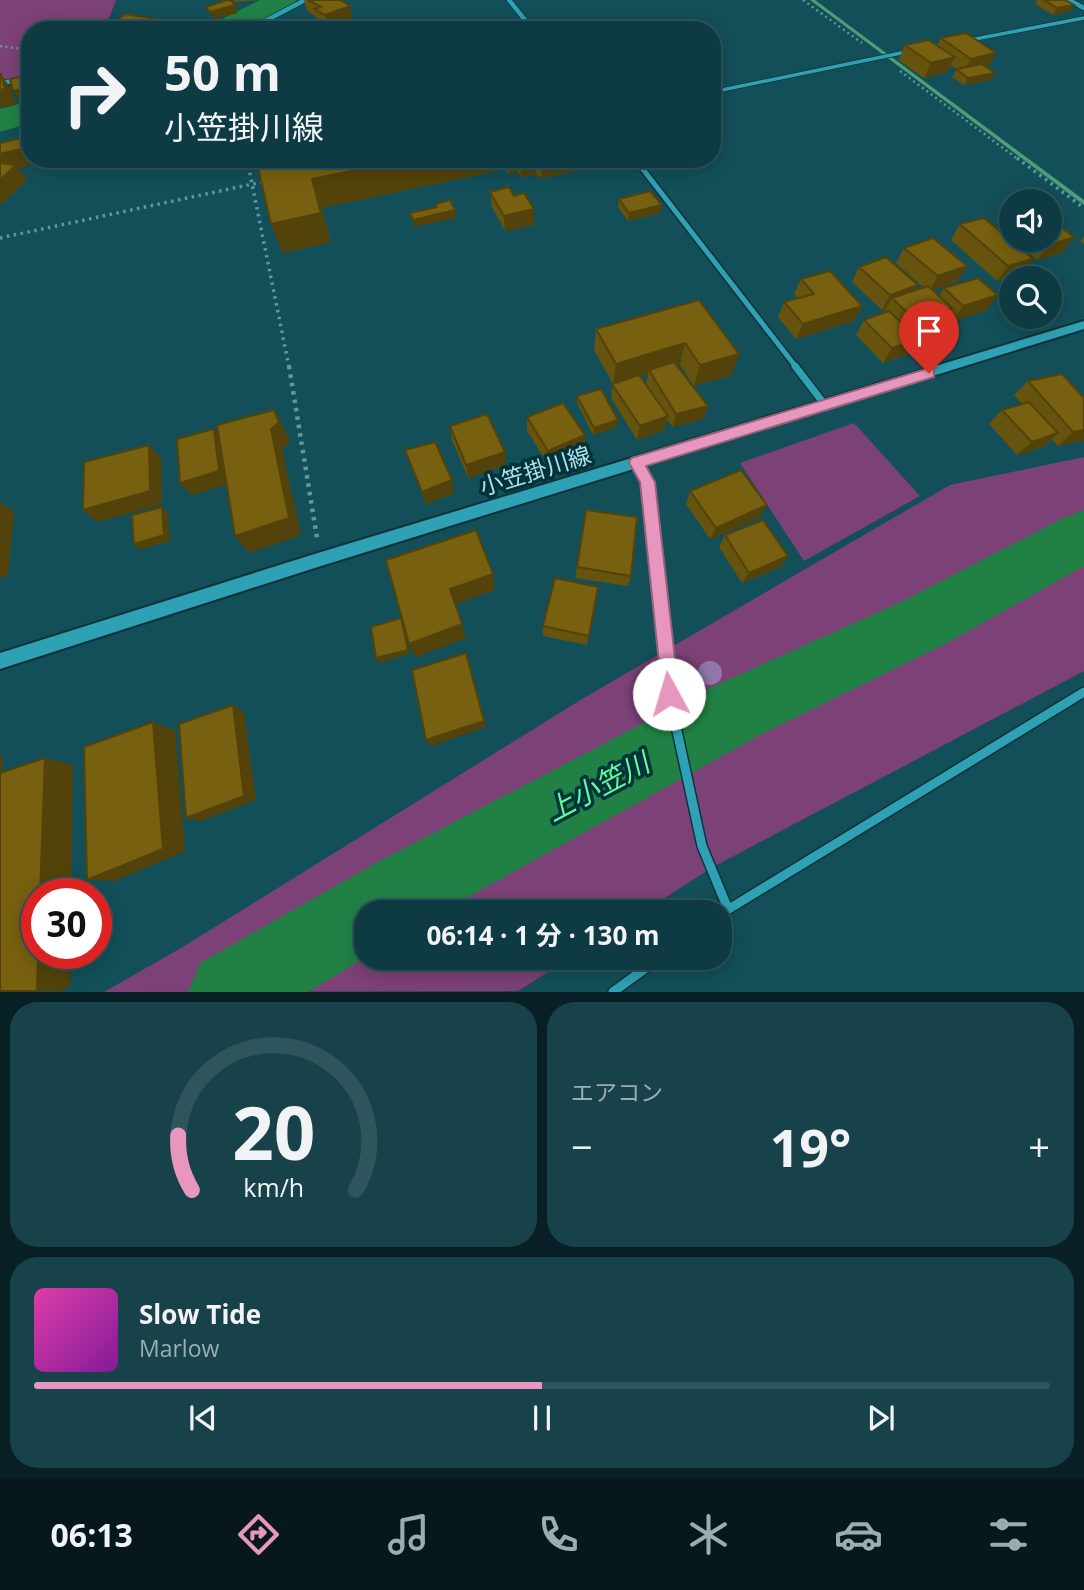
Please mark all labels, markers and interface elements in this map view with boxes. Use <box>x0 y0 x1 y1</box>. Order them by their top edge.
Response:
text: 50 m <box>164 39 281 105</box>
icon: right <box>49 49 140 140</box>
text: 小笠掛川線 <box>164 105 324 148</box>
map controls <box>999 189 1062 329</box>
button: sound <box>999 189 1062 252</box>
button: search <box>999 266 1062 329</box>
pin <box>899 301 959 373</box>
icon: arrive <box>910 312 948 350</box>
street label: 小笠掛川線 <box>475 438 595 502</box>
position arrow <box>632 657 706 731</box>
water label: 上小笠川 <box>539 742 658 829</box>
speed limit sign: 30 <box>21 878 112 969</box>
text: 06:14 · 1 分 · 130 m <box>426 917 660 953</box>
text: エアコン <box>571 1076 663 1108</box>
text: 20 <box>232 1083 315 1182</box>
text: 19° <box>770 1111 851 1182</box>
text: − <box>571 1120 593 1172</box>
text: + <box>1028 1120 1050 1172</box>
text: km/h <box>243 1170 304 1204</box>
text: Slow Tide <box>139 1296 261 1332</box>
text: Marlow <box>139 1332 219 1364</box>
icon: previous <box>184 1399 222 1437</box>
icon: pause <box>523 1399 561 1437</box>
icon: next <box>862 1399 900 1437</box>
icon: directions <box>234 1510 283 1559</box>
icon: music <box>384 1510 433 1559</box>
icon: phone <box>534 1510 583 1559</box>
icon: climate <box>684 1510 733 1559</box>
icon: car <box>834 1510 883 1559</box>
icon: filters <box>984 1510 1033 1559</box>
text: 06:13 <box>51 1513 133 1556</box>

